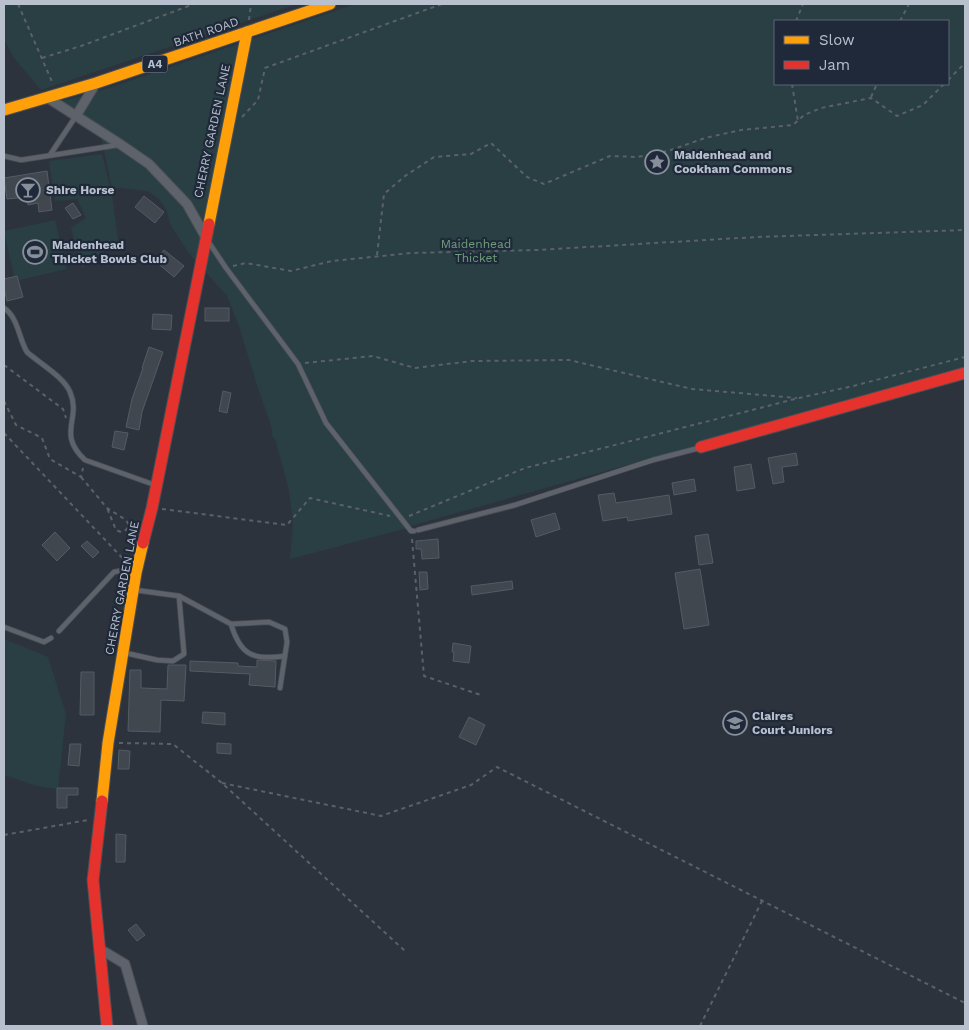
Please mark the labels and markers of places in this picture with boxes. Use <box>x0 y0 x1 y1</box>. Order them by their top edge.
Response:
place label: Maidenhead and Cookham Commons <box>674 148 793 176</box>
place icon: Maidenhead and Cookham Commons <box>644 149 670 175</box>
bar icon: Shire Horse <box>15 177 41 203</box>
place label: Shire Horse <box>46 183 115 197</box>
place label: Maidenhead Thicket Bowls Club <box>52 238 167 266</box>
sports icon: Maidenhead Thicket Bowls Club <box>22 239 48 265</box>
place label: Claires Court Juniors <box>752 709 833 737</box>
school or university icon: Claires Court Juniors <box>722 710 748 736</box>

